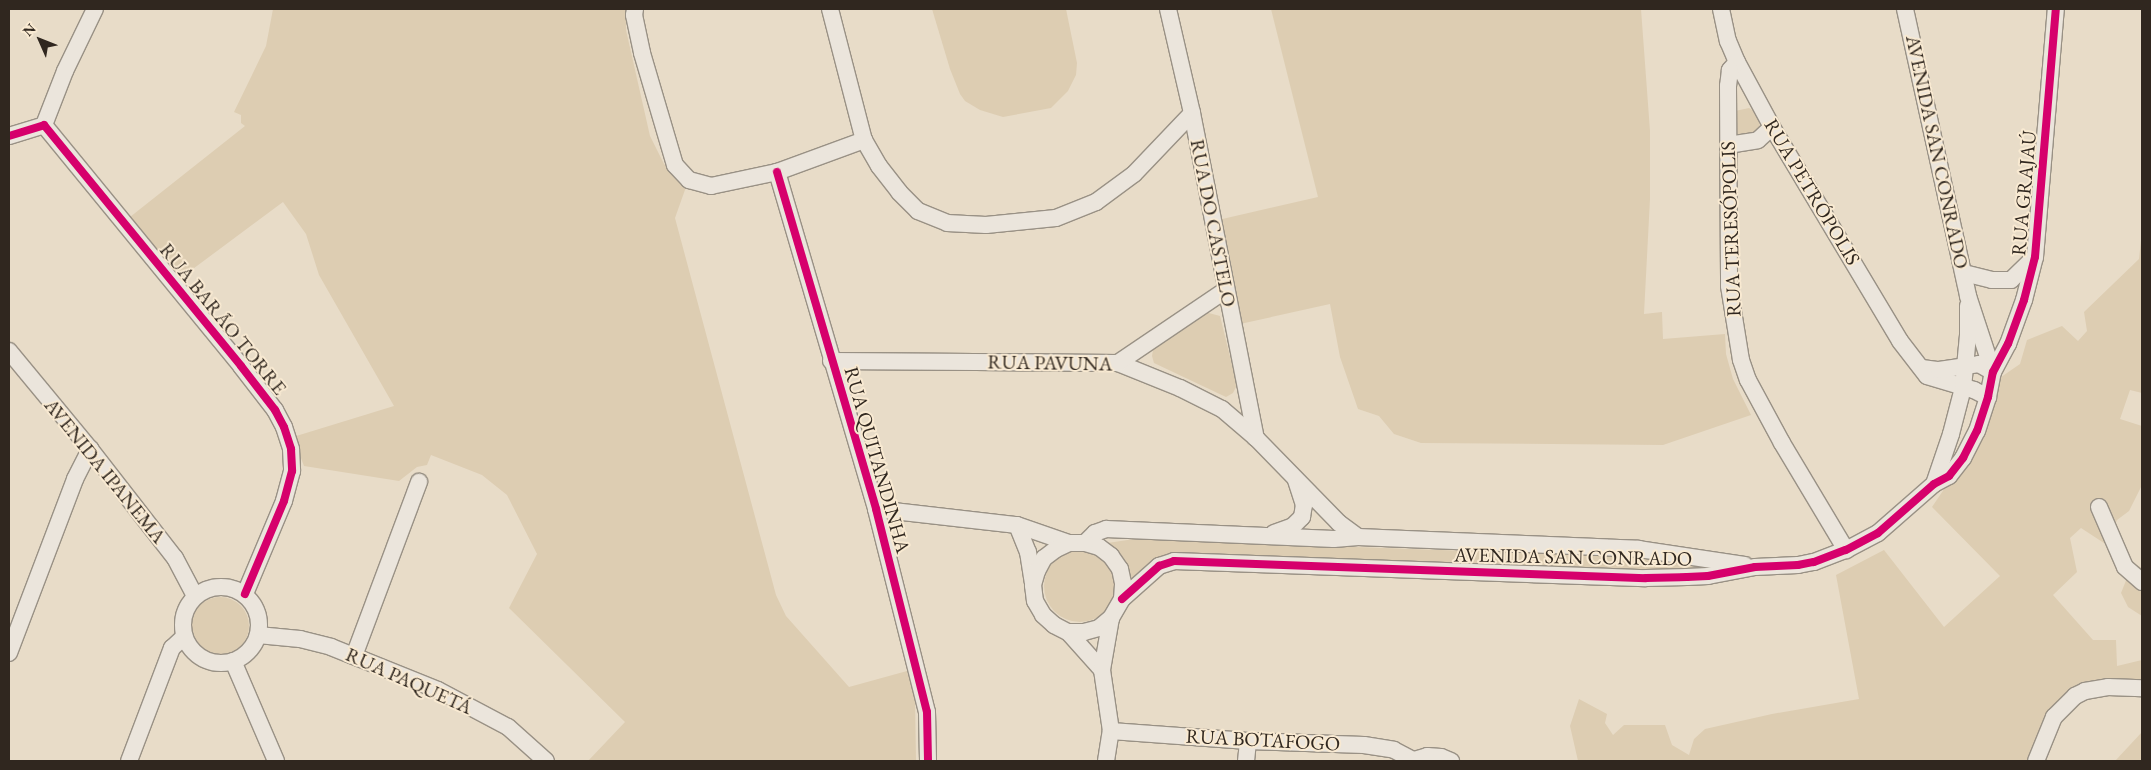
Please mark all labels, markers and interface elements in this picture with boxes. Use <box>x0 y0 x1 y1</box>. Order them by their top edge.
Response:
north arrow <box>15 15 65 65</box>
text: N <box>19 19 40 40</box>
street label: AVENIDA SAN CONRADO <box>1900 33 1974 271</box>
street label: RUA PETRÓPOLIS <box>1759 115 1865 269</box>
street label: RUA GRAJAÚ <box>2007 129 2041 257</box>
street label: RUA DO CASTELO <box>1185 137 1241 309</box>
street label: RUA TERESÓPOLIS <box>1716 141 1746 317</box>
street label: RUA BARÃO TORRE <box>154 238 292 400</box>
street label: RUA PAVUNA <box>987 350 1113 376</box>
street label: RUA QUITANDINHA <box>839 364 915 556</box>
street label: AVENIDA IPANEMA <box>39 394 171 548</box>
street label: AVENIDA SAN CONRADO <box>1454 543 1692 571</box>
street label: RUA PAQUETÁ <box>342 642 476 720</box>
street label: RUA BOTAFOGO <box>1185 724 1341 756</box>

